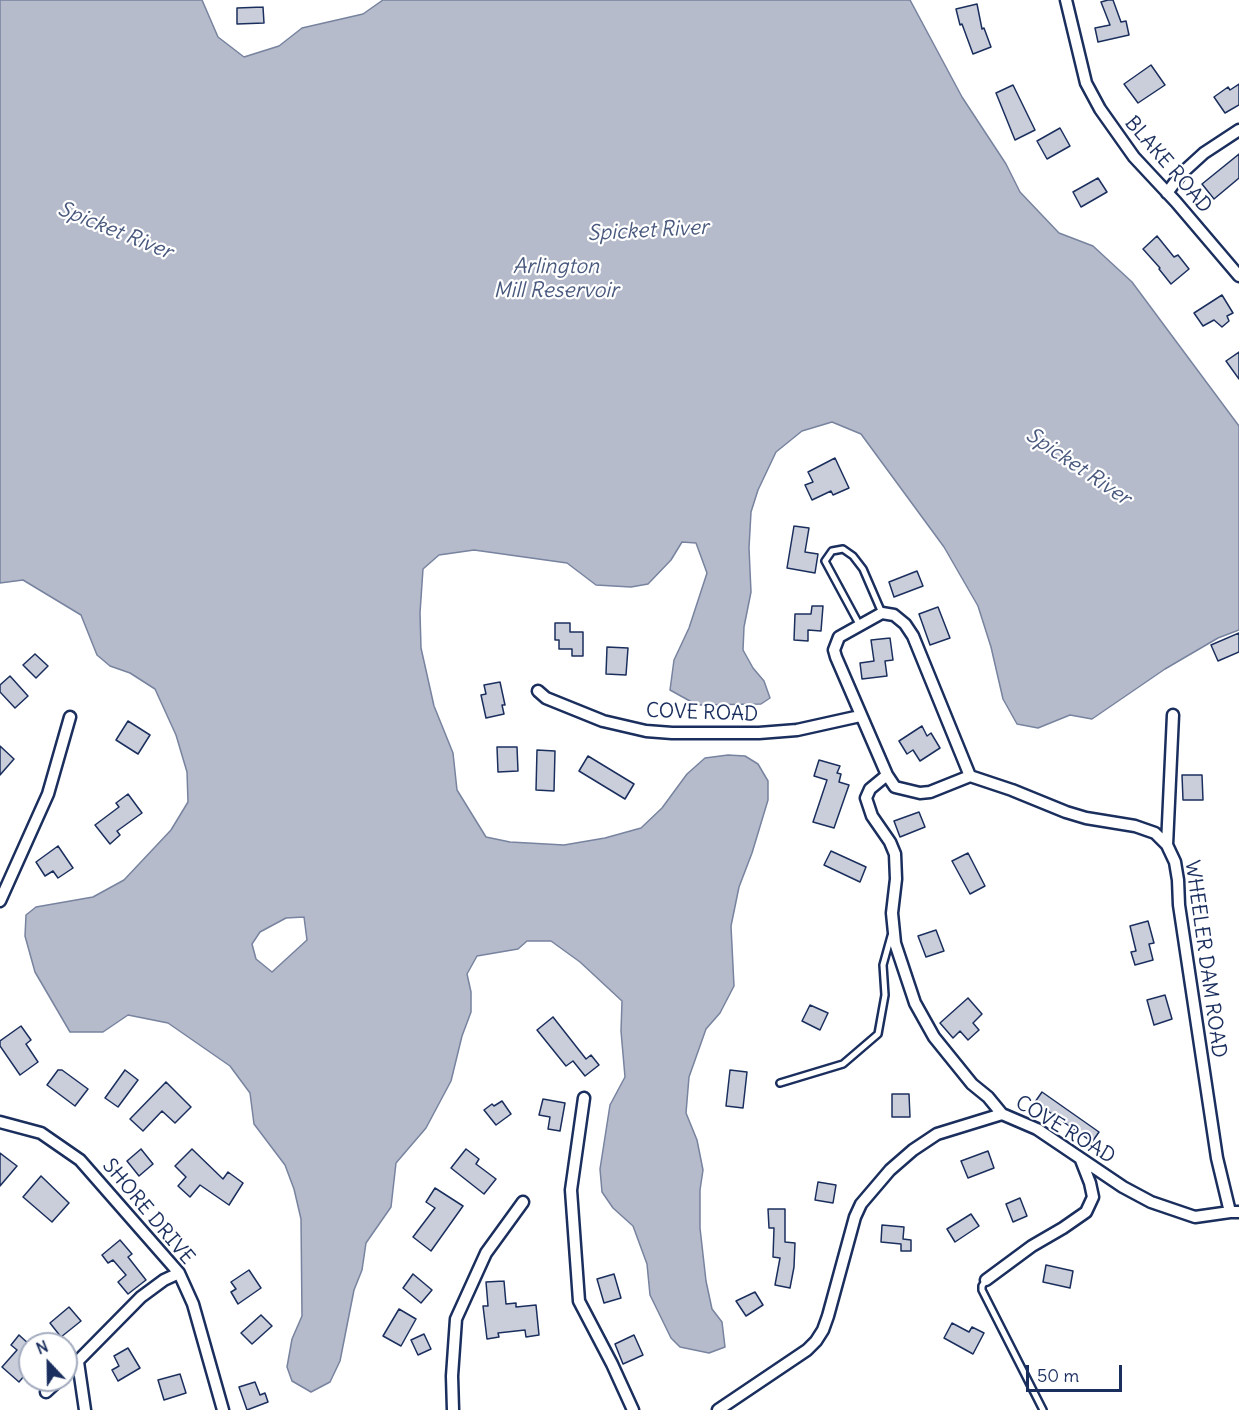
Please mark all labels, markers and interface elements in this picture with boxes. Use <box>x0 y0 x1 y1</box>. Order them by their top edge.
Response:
street label: BLAKE ROAD <box>1119 112 1217 218</box>
water label: Spicket River <box>54 197 176 265</box>
water label: Spicket River <box>587 215 709 247</box>
water label: Arlington Mill Reservoir <box>494 254 618 304</box>
water label: Spicket River <box>1021 423 1135 511</box>
street label: COVE ROAD <box>645 699 759 727</box>
street label: WHEELER DAM ROAD <box>1179 859 1231 1059</box>
street label: COVE ROAD <box>1011 1091 1119 1169</box>
street label: SHORE DRIVE <box>97 1154 199 1270</box>
north arrow <box>18 1332 78 1392</box>
text: N <box>33 1336 51 1359</box>
scale bar <box>1029 1353 1125 1391</box>
text: 50 m <box>1037 1364 1079 1387</box>

